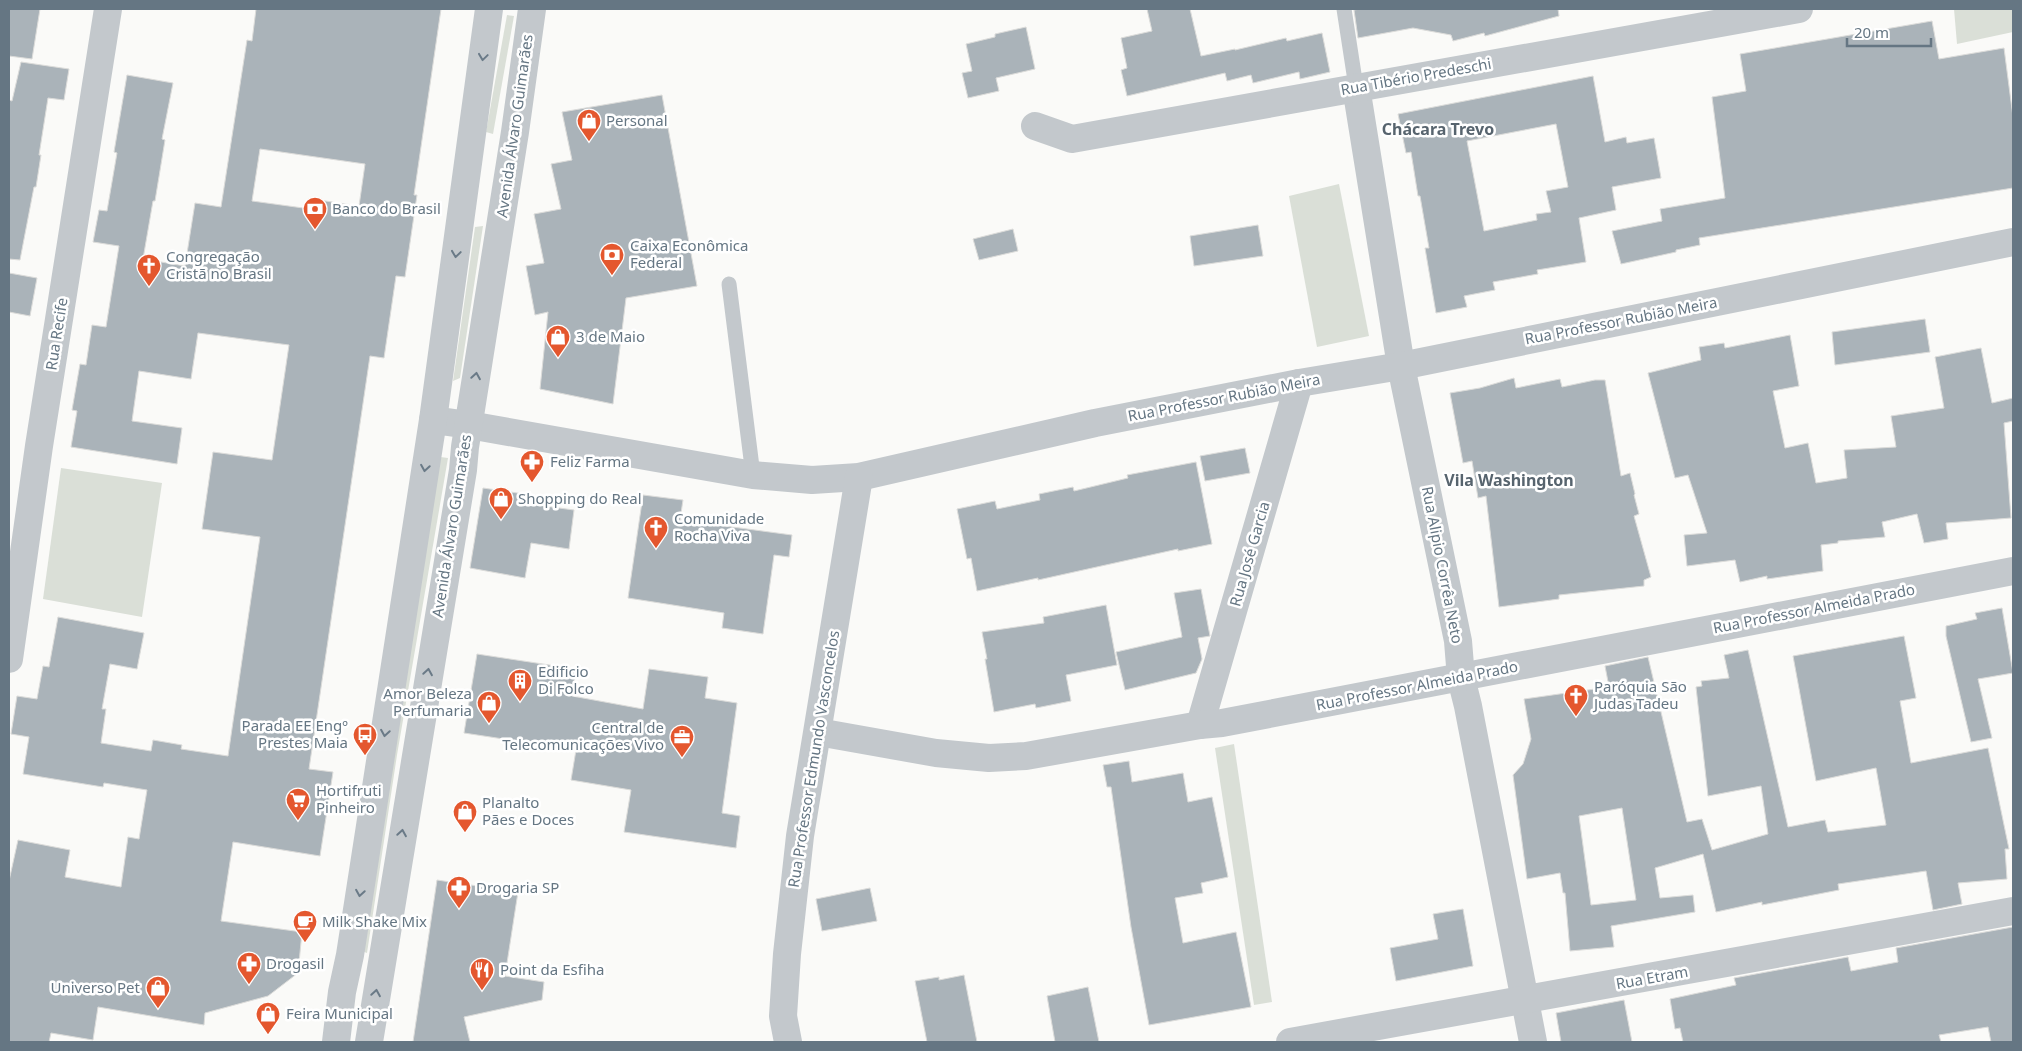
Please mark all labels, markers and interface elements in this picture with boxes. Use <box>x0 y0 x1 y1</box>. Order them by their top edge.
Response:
scale bar <box>1847 15 1931 47</box>
text: 20 m <box>1854 22 1889 42</box>
street label: Avenida Álvaro Guimarães <box>491 33 537 219</box>
one-way arrow <box>478 53 488 61</box>
street label: Rua Tibério Predeschi <box>1339 53 1493 99</box>
shop icon: Personal <box>576 108 602 142</box>
place label: Personal <box>606 110 668 130</box>
district label: Chácara Trevo <box>1382 118 1494 140</box>
bank icon: Banco do Brasil <box>302 196 328 230</box>
place label: Banco do Brasil <box>332 198 441 218</box>
place label: Caixa Econômica Federal <box>630 235 749 272</box>
bank icon: Caixa Econômica Federal <box>599 242 625 276</box>
place label: Congregação Cristã no Brasil <box>166 246 272 283</box>
one-way arrow <box>451 250 461 258</box>
church icon: Congregação Cristã no Brasil <box>136 253 162 287</box>
street label: Rua Professor Rubião Meira <box>1523 292 1719 348</box>
street label: Rua Recife <box>40 296 72 372</box>
shop icon: 3 de Maio <box>545 324 571 358</box>
place label: 3 de Maio <box>576 326 645 346</box>
street label: Rua Professor Rubião Meira <box>1126 369 1322 425</box>
one-way arrow <box>471 372 481 381</box>
street label: Avenida Álvaro Guimarães <box>427 433 475 619</box>
pharmacy icon: Feliz Farma <box>519 449 545 483</box>
place label: Feliz Farma <box>550 451 630 471</box>
one-way arrow <box>421 464 431 473</box>
district label: Vila Washington <box>1444 469 1574 491</box>
street label: Rua Alipio Corrêa Neto <box>1418 484 1468 645</box>
shop icon: Shopping do Real <box>488 486 514 520</box>
place label: Shopping do Real <box>518 488 642 508</box>
street label: Rua José Garcia <box>1224 499 1274 609</box>
place label: Comunidade Rocha Viva <box>674 508 764 545</box>
church icon: Comunidade Rocha Viva <box>643 515 669 549</box>
street label: Rua Professor Almeida Prado <box>1711 579 1916 637</box>
street label: Rua Professor Edmundo Vasconcelos <box>783 629 843 889</box>
street label: Rua Professor Almeida Prado <box>1314 656 1519 714</box>
place label: Edificio Di Folco <box>538 661 594 698</box>
one-way arrow <box>423 668 433 677</box>
building icon: Edificio Di Folco <box>507 668 533 702</box>
place label: Paróquia São Judas Tadeu <box>1592 676 1687 713</box>
place label: Amor Beleza Perfumaria <box>383 683 472 720</box>
church icon: Paróquia São Judas Tadeu <box>1563 683 1589 717</box>
shop icon: Amor Beleza Perfumaria <box>476 690 502 724</box>
place label: Parada EE Engº Prestes Maia <box>242 715 348 752</box>
place label: Central de Telecomunicações Vivo <box>502 717 664 754</box>
bus stop icon: Parada EE Engº Prestes Maia <box>352 722 378 756</box>
office icon: Central de Telecomunicações Vivo <box>669 724 695 758</box>
one-way arrow <box>380 728 390 737</box>
place label: Hortifruti Pinheiro <box>316 780 382 817</box>
supermarket icon: Hortifruti Pinheiro <box>285 787 311 821</box>
place label: Planalto Pães e Doces <box>482 792 574 829</box>
shop icon: Planalto Pães e Doces <box>452 799 478 833</box>
one-way arrow <box>397 828 407 837</box>
pharmacy icon: Drogaria SP <box>446 875 472 909</box>
place label: Drogaria SP <box>476 877 559 897</box>
one-way arrow <box>355 890 366 898</box>
cafe icon: Milk Shake Mix <box>292 909 318 943</box>
place label: Milk Shake Mix <box>322 911 427 931</box>
pharmacy icon: Drogasil <box>236 951 262 985</box>
place label: Drogasil <box>266 953 325 973</box>
restaurant icon: Point da Esfiha <box>469 957 495 991</box>
place label: Point da Esfiha <box>500 959 604 979</box>
street label: Rua Etram <box>1614 961 1690 993</box>
shop icon: Universo Pet <box>145 975 171 1009</box>
place label: Universo Pet <box>51 977 141 997</box>
one-way arrow <box>371 989 381 998</box>
shop icon: Feira Municipal <box>255 1001 281 1035</box>
place label: Feira Municipal <box>286 1003 393 1023</box>

